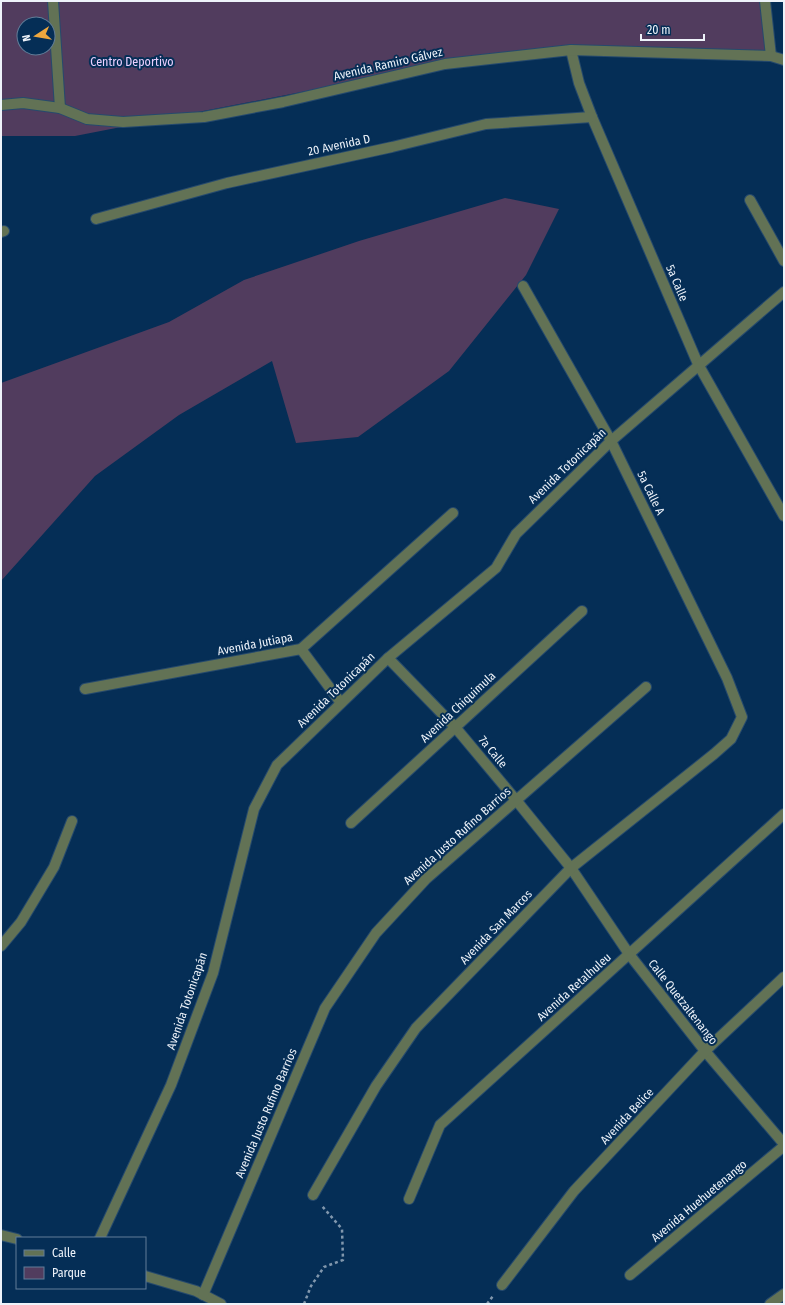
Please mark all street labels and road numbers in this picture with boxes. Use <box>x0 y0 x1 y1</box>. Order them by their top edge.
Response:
street label: Avenida Ramiro Gálvez <box>332 45 444 83</box>
street label: 20 Avenida D <box>307 132 371 158</box>
street label: 5a Calle <box>663 263 691 303</box>
street label: Avenida Totonicapán <box>525 426 609 506</box>
street label: 5a Calle A <box>634 469 668 518</box>
street label: Avenida Jutiapa <box>216 630 294 658</box>
street label: Avenida Totonicapán <box>294 650 378 730</box>
street label: Avenida Chiquimula <box>418 669 499 745</box>
street label: 7a Calle <box>476 733 510 771</box>
street label: Avenida Justo Rufino Barrios <box>401 784 513 888</box>
street label: Avenida San Marcos <box>457 887 535 967</box>
street label: Avenida Totonicapán <box>164 950 210 1052</box>
street label: Avenida Retalhuleu <box>534 950 614 1024</box>
street label: Calle Quetzaltenango <box>645 957 721 1047</box>
street label: Avenida Justo Rufino Barrios <box>232 1046 300 1180</box>
street label: Avenida Belice <box>597 1085 657 1147</box>
street label: Avenida Huehuetenango <box>649 1157 749 1245</box>

